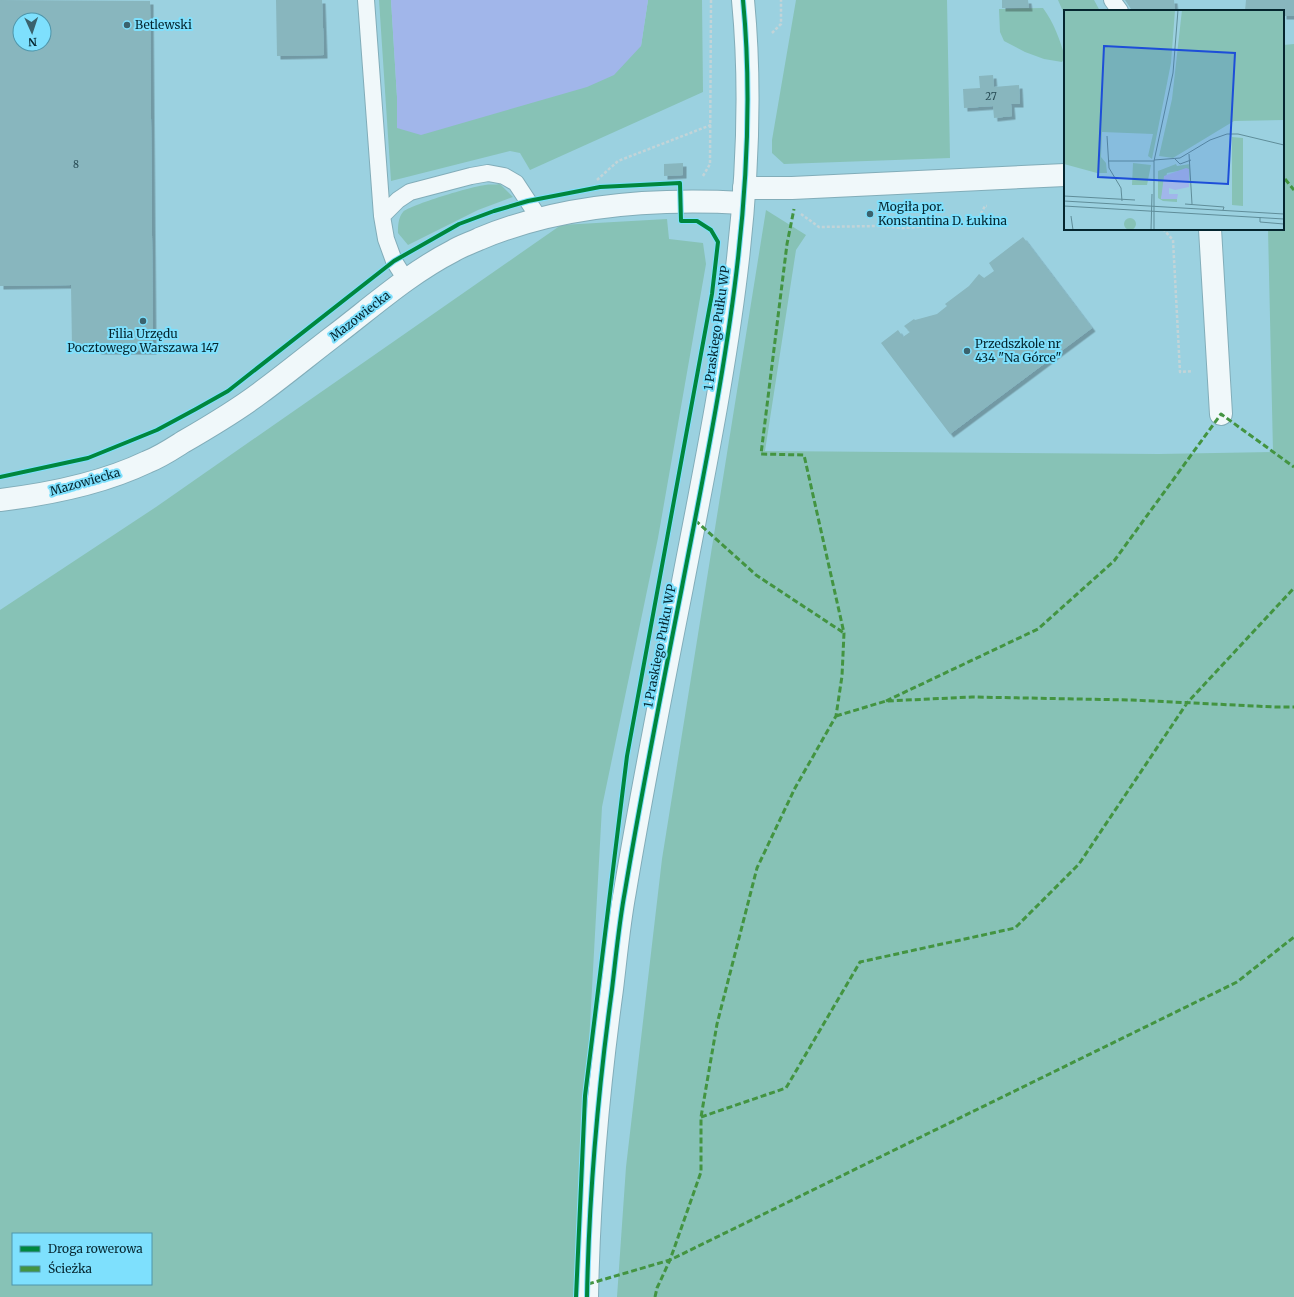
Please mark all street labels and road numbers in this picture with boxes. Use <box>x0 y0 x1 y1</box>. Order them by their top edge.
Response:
street label: 1 Praskiego Pułku WP <box>700 265 733 391</box>
street label: Mazowiecka <box>327 287 393 344</box>
street label: Mazowiecka <box>48 464 122 499</box>
street label: 1 Praskiego Pułku WP <box>640 583 679 709</box>

